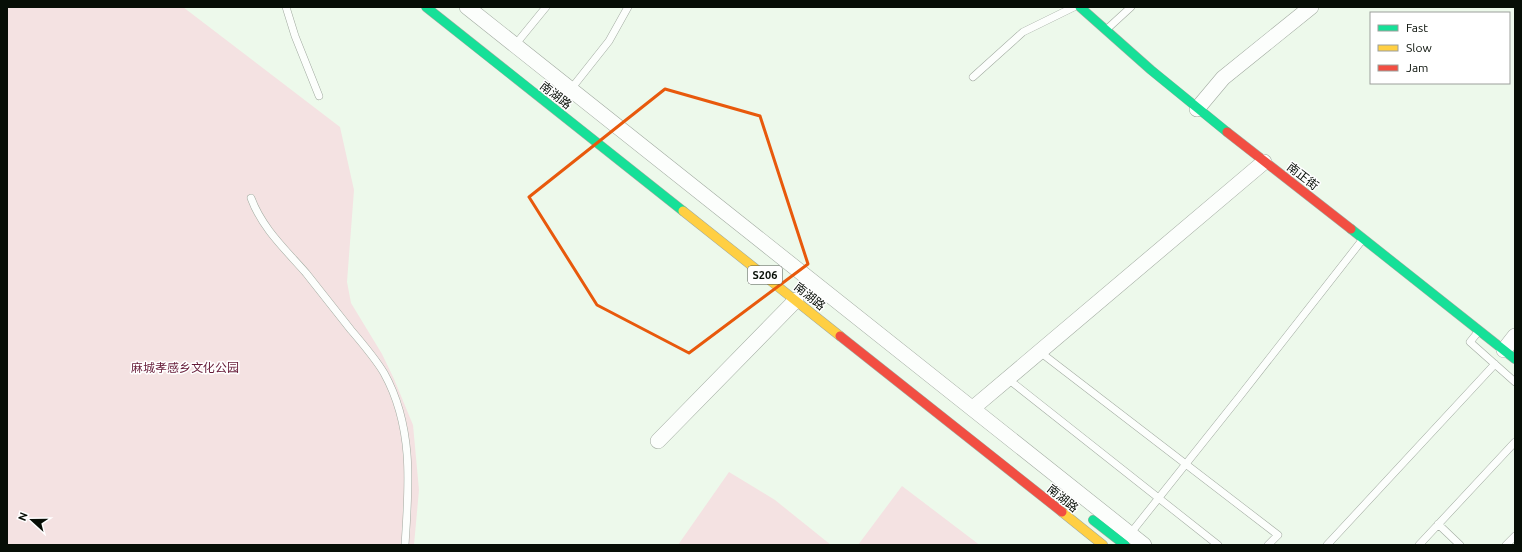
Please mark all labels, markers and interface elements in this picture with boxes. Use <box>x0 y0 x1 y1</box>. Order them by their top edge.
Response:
legend <box>1370 12 1510 84</box>
text: Fast <box>1406 21 1428 34</box>
text: Slow <box>1406 41 1432 54</box>
text: Jam <box>1406 61 1428 74</box>
street label: 南湖路 <box>538 79 574 111</box>
street label: 南正街 <box>1285 160 1321 192</box>
road number: S206 <box>748 266 782 284</box>
street label: 南湖路 <box>792 280 828 312</box>
park label: 麻城孝感乡文化公园 <box>131 361 239 374</box>
street label: 南湖路 <box>1045 482 1081 514</box>
north arrow <box>12 500 52 540</box>
text: N <box>16 510 30 522</box>

